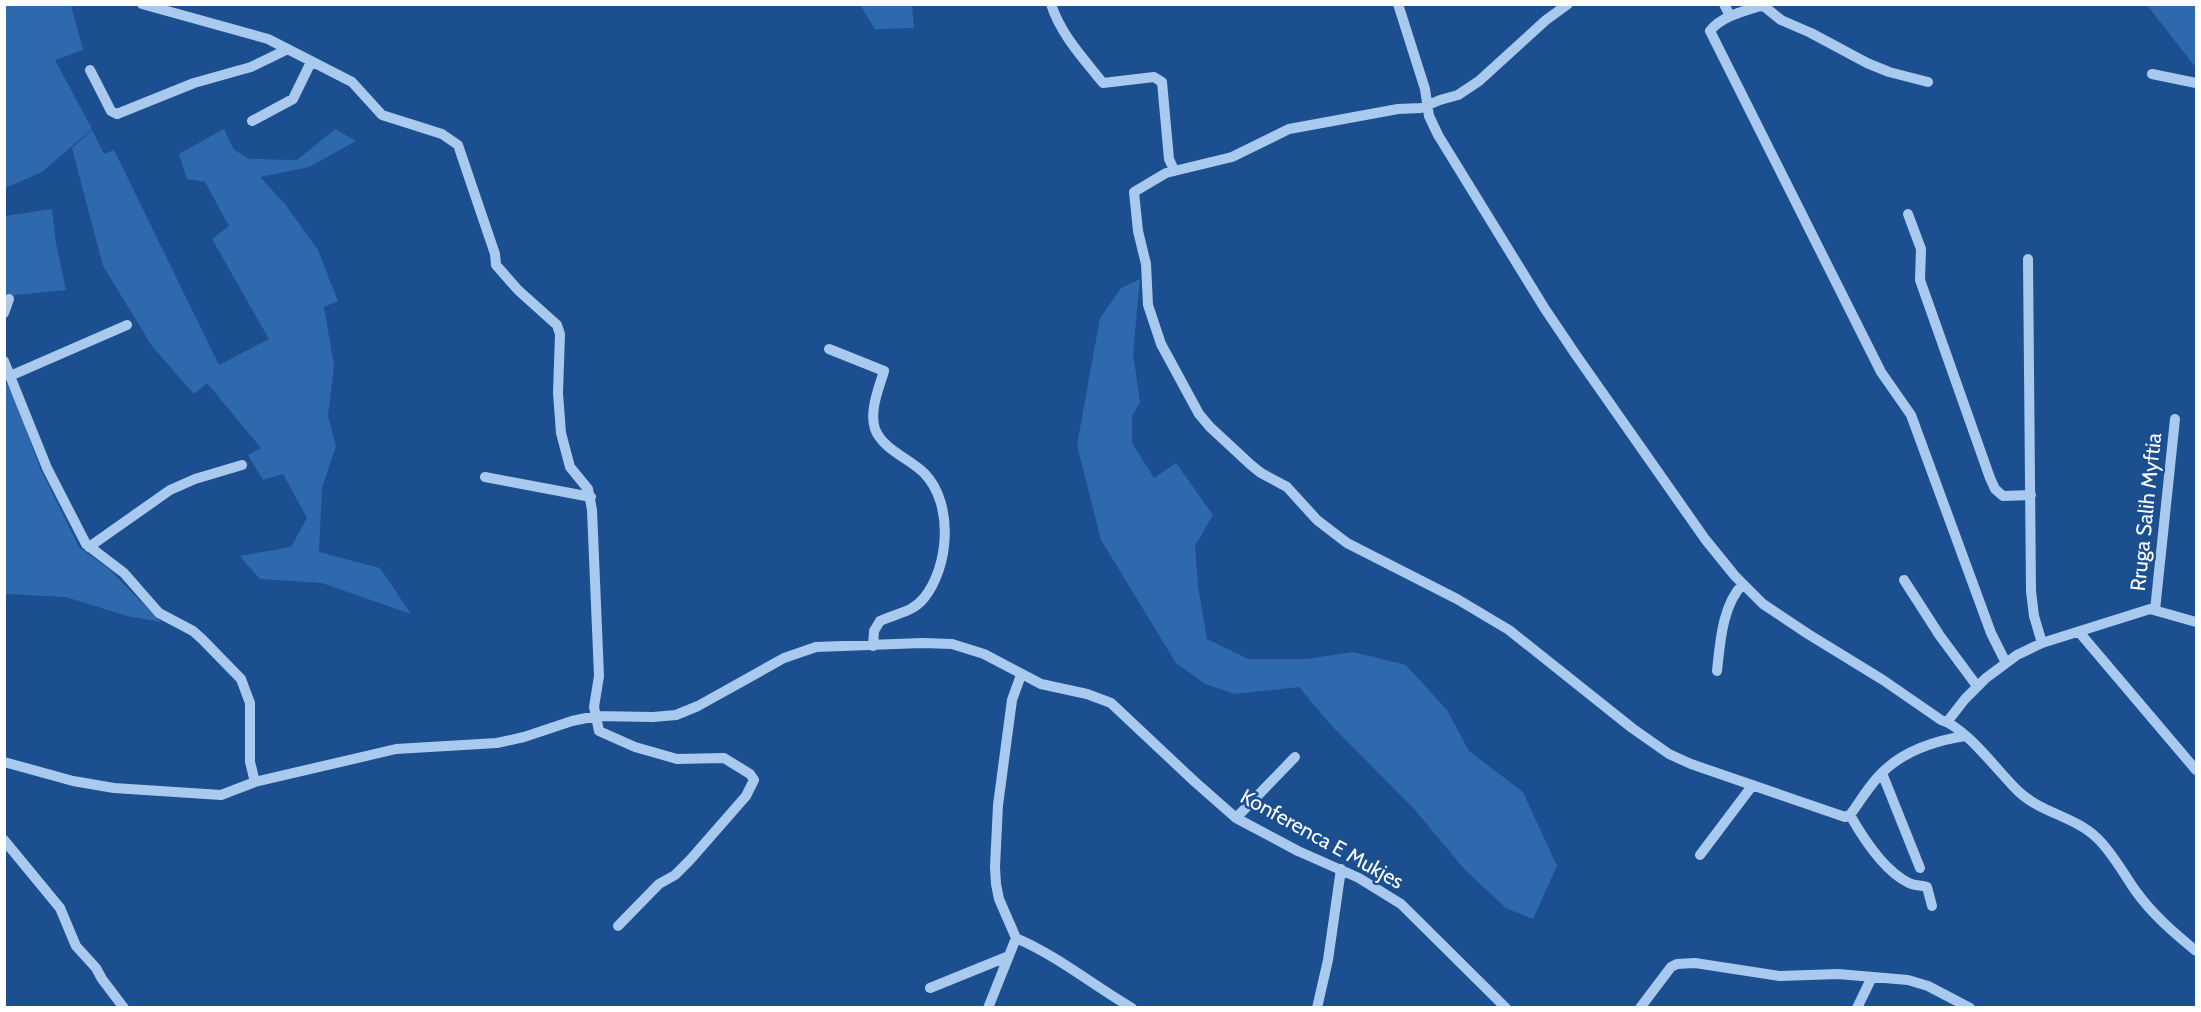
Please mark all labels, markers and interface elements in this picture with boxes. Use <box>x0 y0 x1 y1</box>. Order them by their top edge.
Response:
street label: Rruga Salih Myftia <box>2125 432 2166 592</box>
street label: Konferenca E Mukjes <box>1236 783 1408 895</box>

